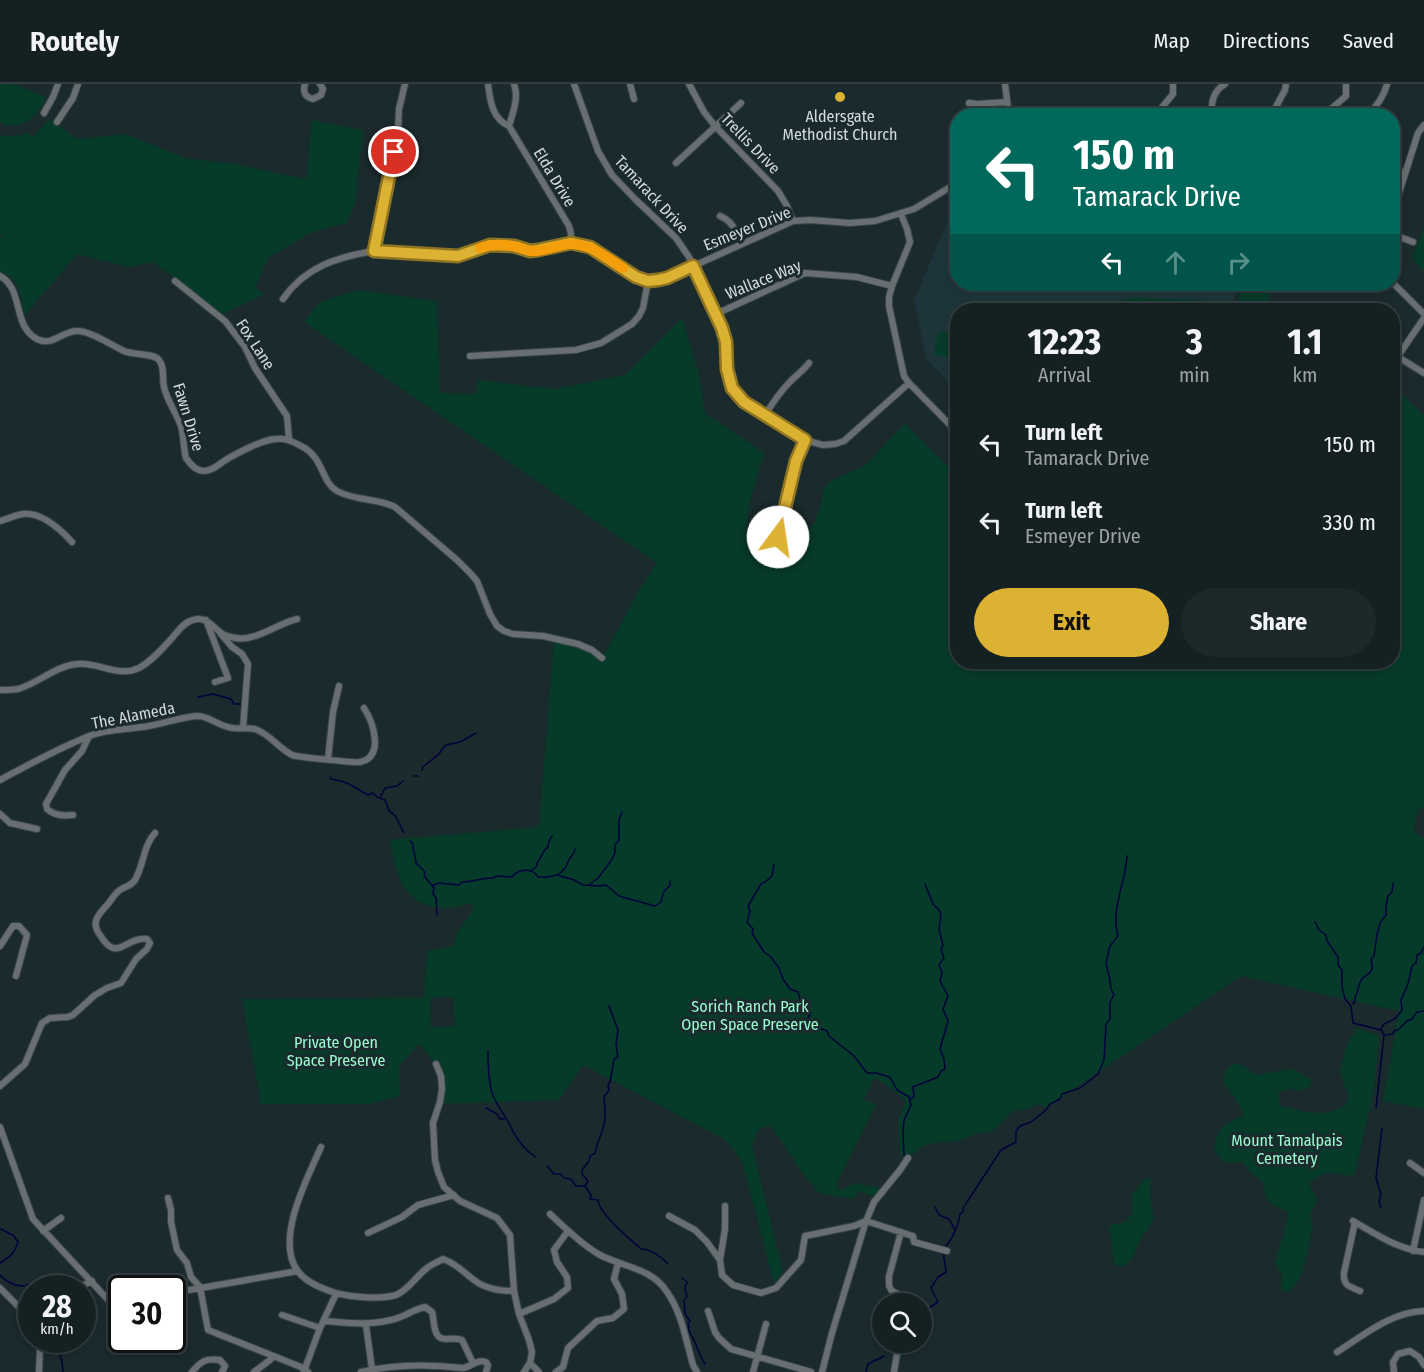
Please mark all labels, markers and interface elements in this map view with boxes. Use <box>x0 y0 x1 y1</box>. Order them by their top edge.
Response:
text: Routely <box>30 25 119 58</box>
text: Map <box>1153 28 1190 54</box>
text: Directions <box>1223 28 1310 54</box>
text: Saved <box>1343 28 1394 54</box>
marker: Aldersgate Methodist Church <box>833 90 847 104</box>
place label: Aldersgate Methodist Church <box>783 107 897 144</box>
street label: Trellis Drive <box>717 109 784 178</box>
pin <box>368 126 419 177</box>
text: 150 m <box>1073 130 1175 180</box>
icon: left <box>974 132 1052 210</box>
icon: arrive <box>377 135 410 168</box>
street label: Elda Drive <box>530 144 580 210</box>
street label: Tamarack Drive <box>611 151 693 237</box>
text: Tamarack Drive <box>1073 181 1241 213</box>
street label: Esmeyer Drive <box>701 202 794 255</box>
icon: left <box>1096 246 1129 279</box>
icon: ahead <box>1159 246 1192 279</box>
icon: right <box>1222 246 1255 279</box>
street label: Wallace Way <box>723 255 805 303</box>
street label: Fox Lane <box>232 315 279 373</box>
text: 12:23 <box>1028 320 1101 364</box>
text: 3 <box>1186 320 1203 364</box>
text: 1.1 <box>1287 320 1322 364</box>
text: Arrival <box>1038 363 1091 387</box>
text: min <box>1179 363 1210 387</box>
text: km <box>1293 363 1317 387</box>
street label: Fawn Drive <box>169 381 208 454</box>
text: Turn left <box>1025 419 1103 446</box>
icon: left <box>974 428 1007 461</box>
text: 150 m <box>1324 431 1376 458</box>
text: Tamarack Drive <box>1025 446 1149 470</box>
text: Turn left <box>1025 497 1103 524</box>
position arrow <box>746 505 810 569</box>
icon: left <box>974 506 1007 539</box>
text: 330 m <box>1323 509 1376 536</box>
text: Esmeyer Drive <box>1025 524 1141 548</box>
button: Exit <box>974 588 1169 657</box>
button: Share <box>1181 588 1376 657</box>
street label: The Alameda <box>90 698 177 733</box>
park label: Sorich Ranch Park Open Space Preserve <box>681 997 819 1034</box>
park label: Private Open Space Preserve <box>287 1033 385 1070</box>
park label: Mount Tamalpais Cemetery <box>1231 1131 1343 1168</box>
speed limit sign: 30 <box>108 1275 186 1353</box>
text: 28 <box>42 1289 72 1325</box>
map controls <box>872 1293 932 1353</box>
button: search <box>872 1293 932 1353</box>
text: km/h <box>40 1320 74 1338</box>

